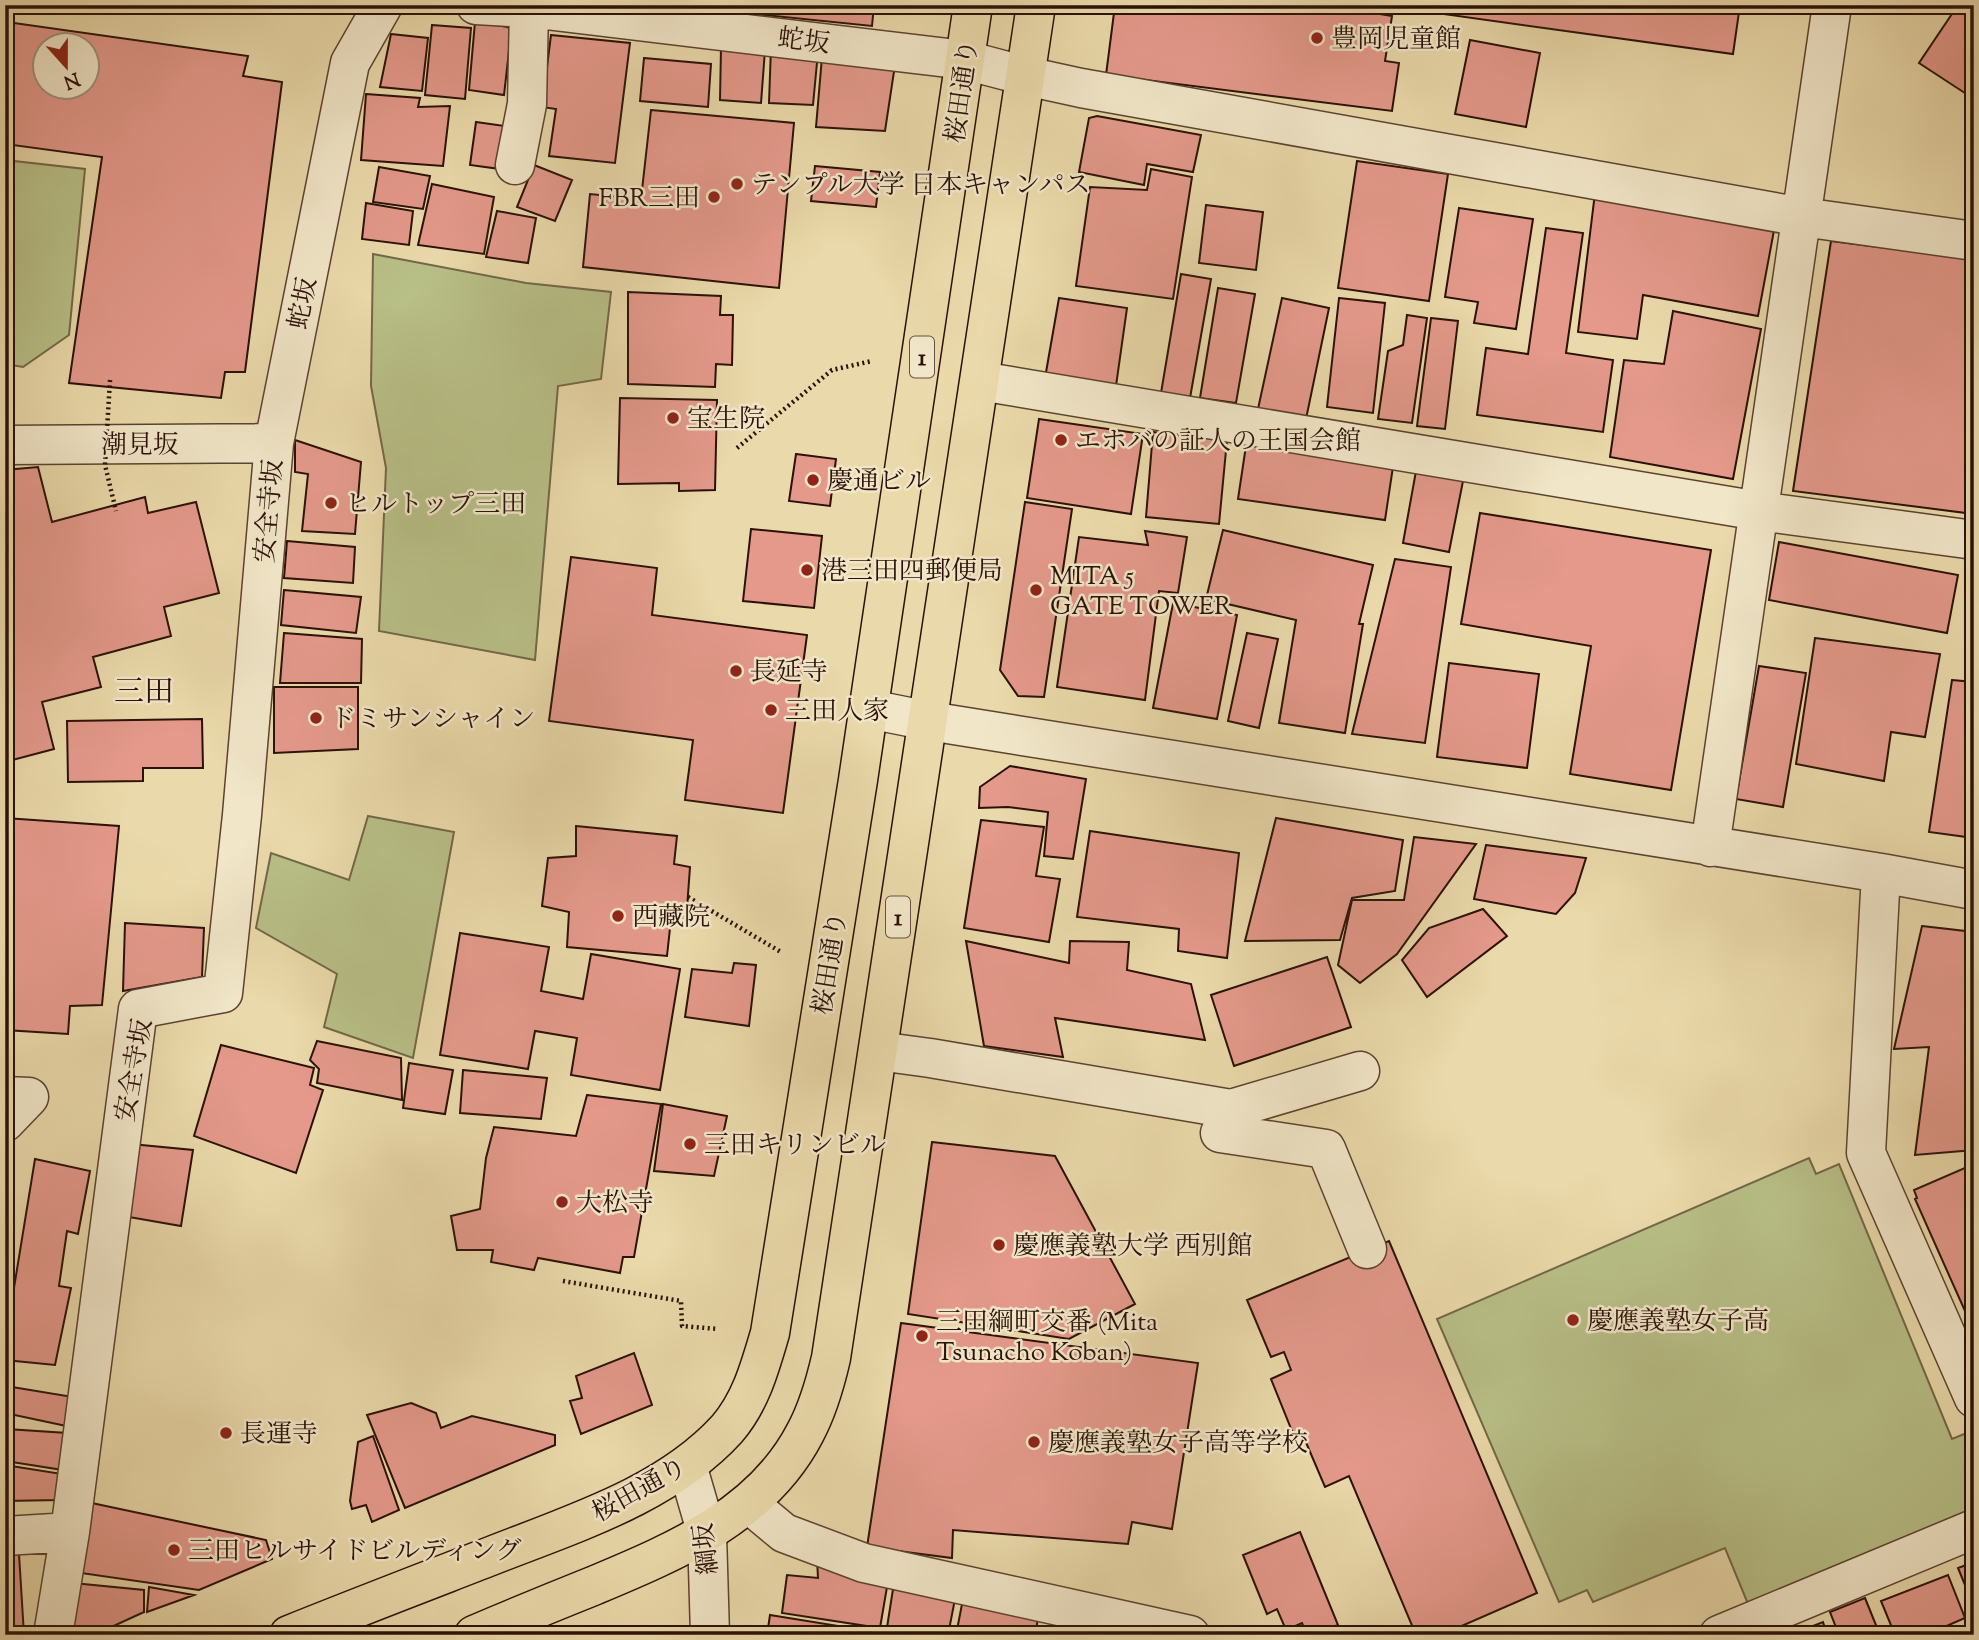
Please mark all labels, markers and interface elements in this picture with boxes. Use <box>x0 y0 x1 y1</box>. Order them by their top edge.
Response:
street label: 蛇坂 <box>776 21 832 64</box>
place label: 豊岡児童館 <box>1331 22 1461 59</box>
marker: 豊岡児童館 <box>1309 30 1325 46</box>
north arrow <box>32 32 102 102</box>
street label: 桜田通り <box>938 37 989 145</box>
text: N <box>59 64 83 95</box>
place label: テンプル大学 日本キャンパス <box>751 168 1090 205</box>
marker: テンプル大学 日本キャンパス <box>729 176 745 192</box>
place label: FBR三田 <box>599 181 700 218</box>
marker: FBR三田 <box>706 189 722 205</box>
street label: 蛇坂 <box>281 274 328 333</box>
road number: 1 <box>910 336 934 378</box>
place label: 宝生院 <box>687 402 765 439</box>
marker: 宝生院 <box>665 410 681 426</box>
place label: エホバの証人の王国会館 <box>1075 424 1361 461</box>
street label: 潮見坂 <box>101 428 179 465</box>
marker: エホバの証人の王国会館 <box>1053 432 1069 448</box>
street label: 安全寺坂 <box>248 458 293 565</box>
place label: 慶通ビル <box>827 464 931 501</box>
marker: 慶通ビル <box>805 472 821 488</box>
place label: ヒルトップ三田 <box>345 487 526 524</box>
marker: ヒルトップ三田 <box>323 495 339 511</box>
place label: 港三田四郵便局 <box>821 554 1003 591</box>
place label: MITA 5 GATE TOWER <box>1050 559 1233 626</box>
marker: 港三田四郵便局 <box>799 562 815 578</box>
marker: MITA 5 GATE TOWER <box>1028 582 1044 598</box>
place label: 長延寺 <box>750 655 828 692</box>
marker: 長延寺 <box>728 663 744 679</box>
district label: 三田 <box>114 672 174 715</box>
place label: 三田人家 <box>785 694 889 731</box>
place label: ドミサンシャイン <box>330 702 536 739</box>
marker: 三田人家 <box>763 702 779 718</box>
marker: ドミサンシャイン <box>308 710 324 726</box>
road number: 1 <box>886 897 910 937</box>
place label: 西藏院 <box>632 900 710 937</box>
marker: 西藏院 <box>610 908 626 924</box>
street label: 桜田通り <box>805 909 858 1018</box>
street label: 安全寺坂 <box>108 1016 163 1125</box>
place label: 三田キリンビル <box>704 1128 886 1165</box>
marker: 三田キリンビル <box>682 1136 698 1152</box>
place label: 大松寺 <box>576 1186 654 1223</box>
marker: 大松寺 <box>554 1194 570 1210</box>
place label: 慶應義塾大学 西別館 <box>1013 1229 1253 1266</box>
marker: 慶應義塾大学 西別館 <box>991 1237 1007 1253</box>
place label: 慶應義塾女子高 <box>1587 1304 1769 1341</box>
place label: 三田綱町交番 (Mita Tsunacho Koban) <box>936 1305 1158 1372</box>
marker: 慶應義塾女子高 <box>1565 1312 1581 1328</box>
marker: 三田綱町交番 (Mita Tsunacho Koban) <box>914 1328 930 1344</box>
place label: 長運寺 <box>240 1417 318 1454</box>
marker: 長運寺 <box>218 1425 234 1441</box>
place label: 慶應義塾女子高等学校 <box>1048 1426 1308 1463</box>
marker: 慶應義塾女子高等学校 <box>1026 1434 1042 1450</box>
street label: 桜田通り <box>586 1450 695 1533</box>
street label: 綱坂 <box>686 1521 729 1577</box>
place label: 三田ヒルサイドビルディング <box>188 1534 522 1571</box>
marker: 三田ヒルサイドビルディング <box>166 1542 182 1558</box>

